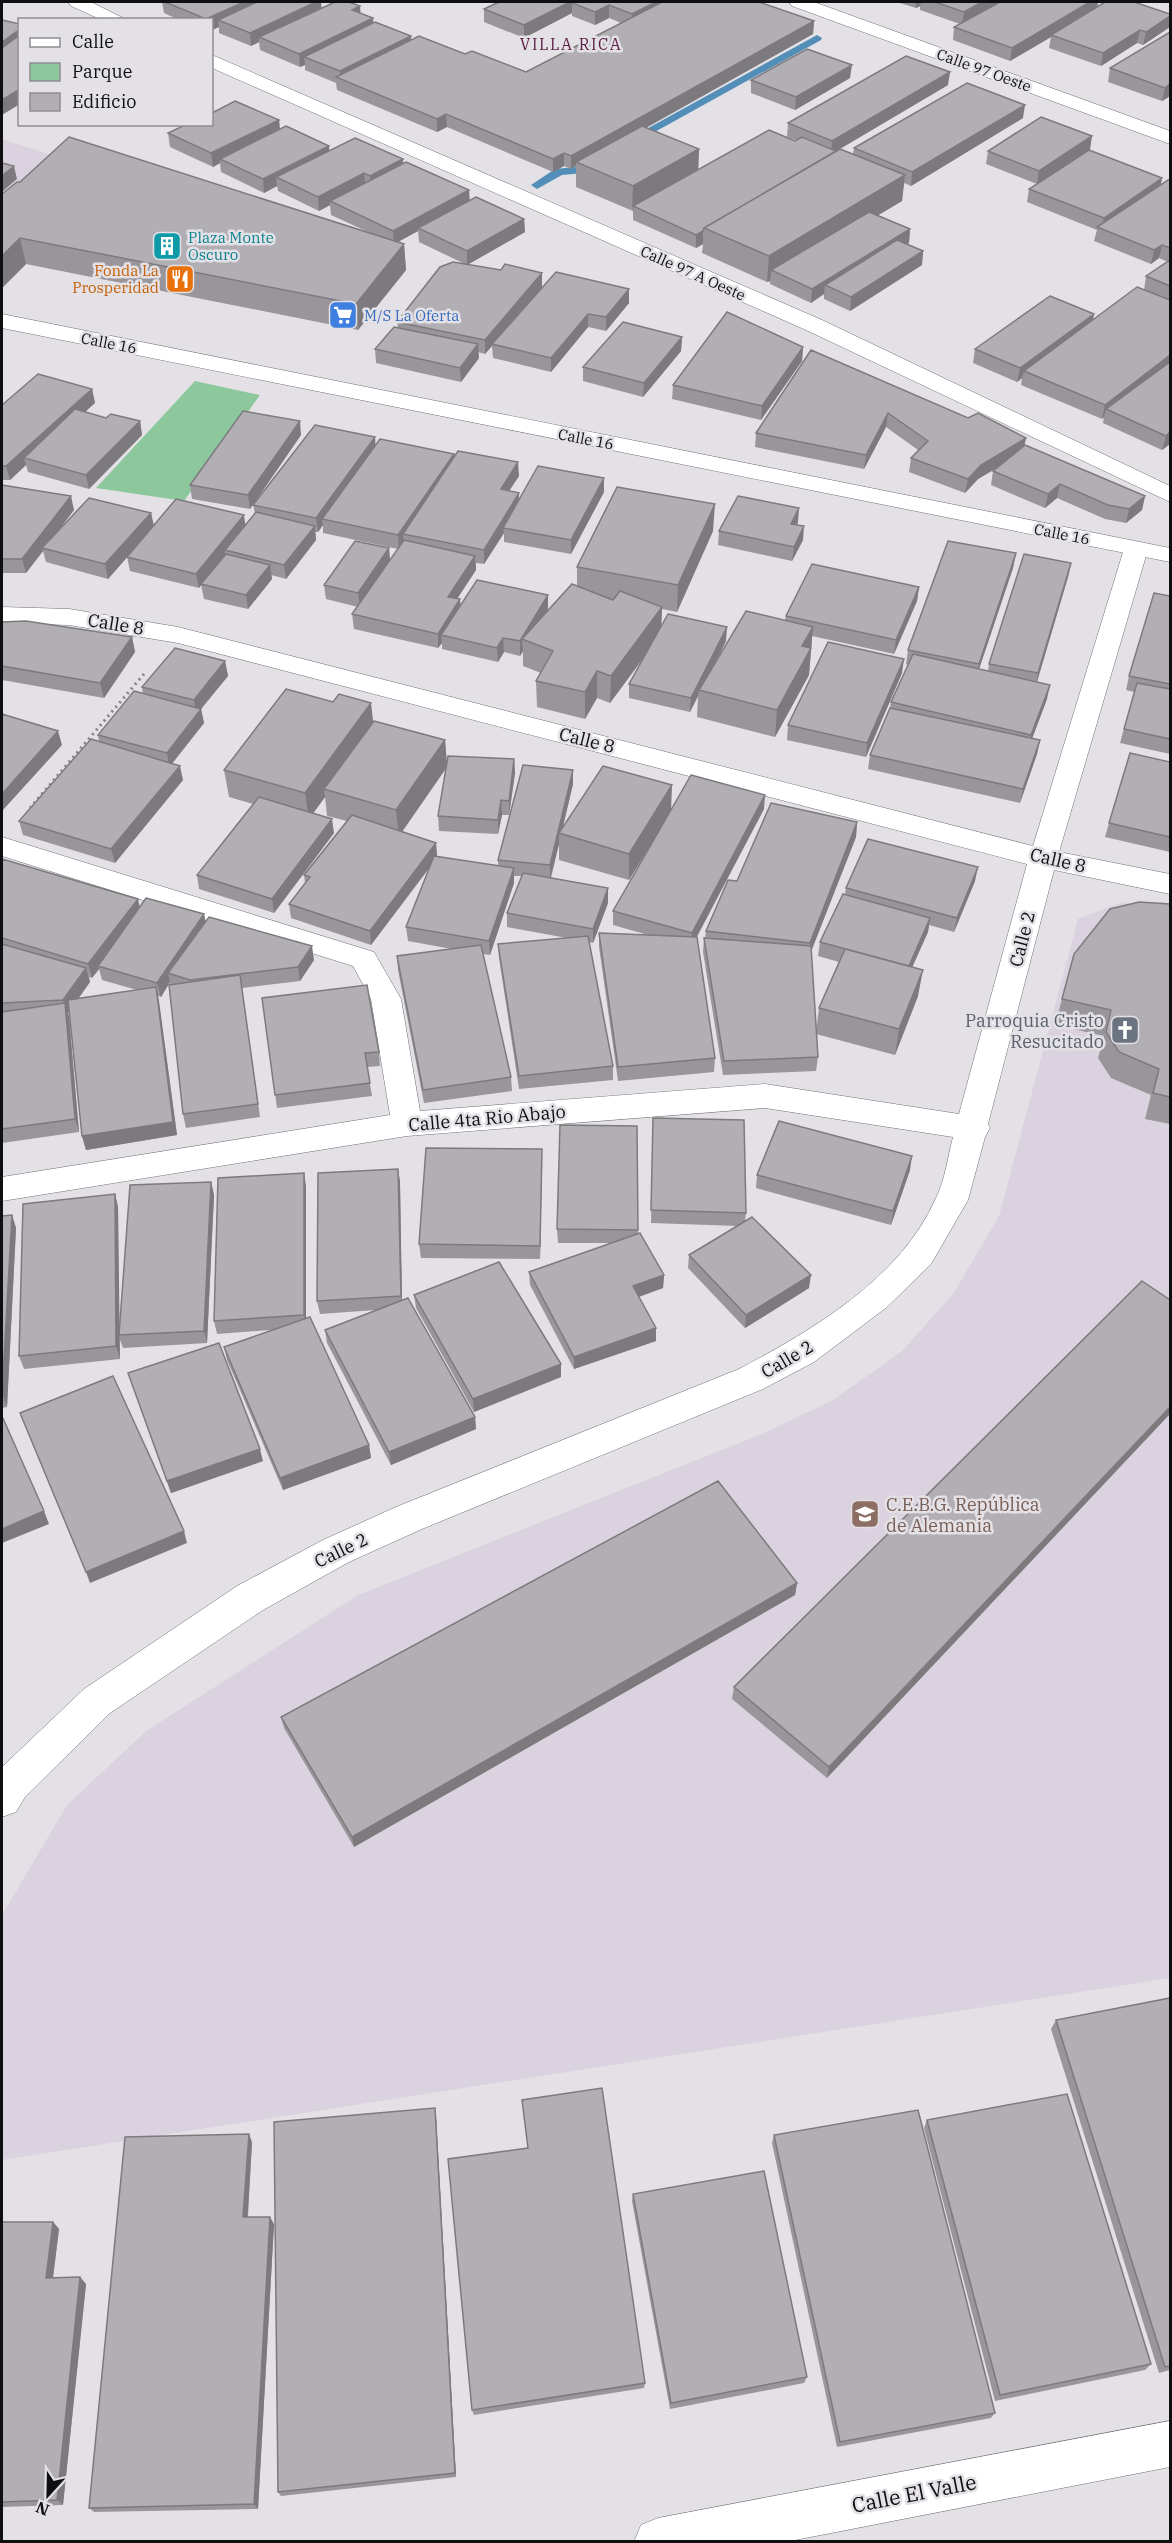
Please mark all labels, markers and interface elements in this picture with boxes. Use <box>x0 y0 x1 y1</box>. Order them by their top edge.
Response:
legend <box>18 18 213 126</box>
text: Calle <box>72 30 114 53</box>
district label: VILLA RICA <box>520 34 622 54</box>
street label: Calle 97 Oeste <box>934 44 1034 96</box>
text: Parque <box>72 60 132 83</box>
text: Edificio <box>72 90 136 113</box>
place label: Plaza Monte Oscuro <box>188 228 274 264</box>
building icon: Plaza Monte Oscuro <box>151 230 183 262</box>
street label: Calle 97 A Oeste <box>638 241 748 305</box>
place label: Fonda La Prosperidad <box>72 261 159 297</box>
restaurant icon: Fonda La Prosperidad <box>164 263 196 295</box>
supermarket icon: M/S La Oferta <box>327 299 359 331</box>
place label: M/S La Oferta <box>364 306 459 325</box>
street label: Calle 16 <box>80 328 138 358</box>
street label: Calle 16 <box>557 424 615 454</box>
street label: Calle 16 <box>1033 519 1091 549</box>
street label: Calle 8 <box>86 608 146 640</box>
street label: Calle 8 <box>557 722 617 758</box>
street label: Calle 8 <box>1028 842 1088 878</box>
street label: Calle 2 <box>1004 909 1040 969</box>
place label: Parroquia Cristo Resucitado <box>965 1009 1104 1053</box>
church icon: Parroquia Cristo Resucitado <box>1109 1014 1141 1046</box>
street label: Calle 4ta Rio Abajo <box>407 1100 567 1136</box>
street label: Calle 2 <box>757 1335 817 1383</box>
place label: C.E.B.G. República de Alemania <box>886 1493 1040 1537</box>
school or university icon: C.E.B.G. República de Alemania <box>849 1498 881 1530</box>
street label: Calle 2 <box>310 1527 372 1573</box>
north arrow <box>18 2465 78 2525</box>
street label: Calle El Valle <box>849 2467 979 2519</box>
text: N <box>33 2497 52 2521</box>

